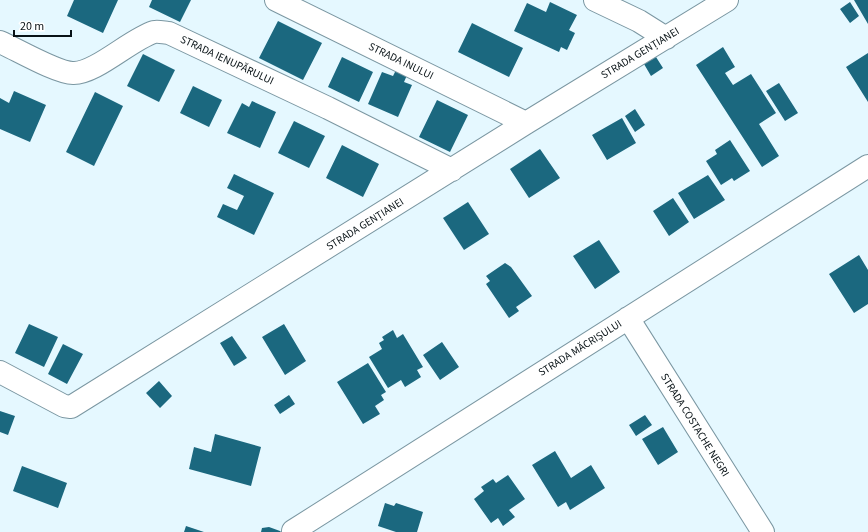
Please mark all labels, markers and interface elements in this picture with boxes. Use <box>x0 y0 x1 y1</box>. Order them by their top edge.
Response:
scale bar <box>14 12 71 38</box>
text: 20 m <box>20 18 44 35</box>
street label: STRADA GENȚIANEI <box>598 24 682 82</box>
street label: STRADA IENUPĂRULUI <box>178 32 276 88</box>
street label: STRADA INULUI <box>366 39 436 83</box>
street label: STRADA GENȚIANEI <box>323 194 407 254</box>
street label: STRADA MĂCRIȘULUI <box>535 316 625 380</box>
street label: STRADA COSTACHE NEGRI <box>657 371 733 479</box>

